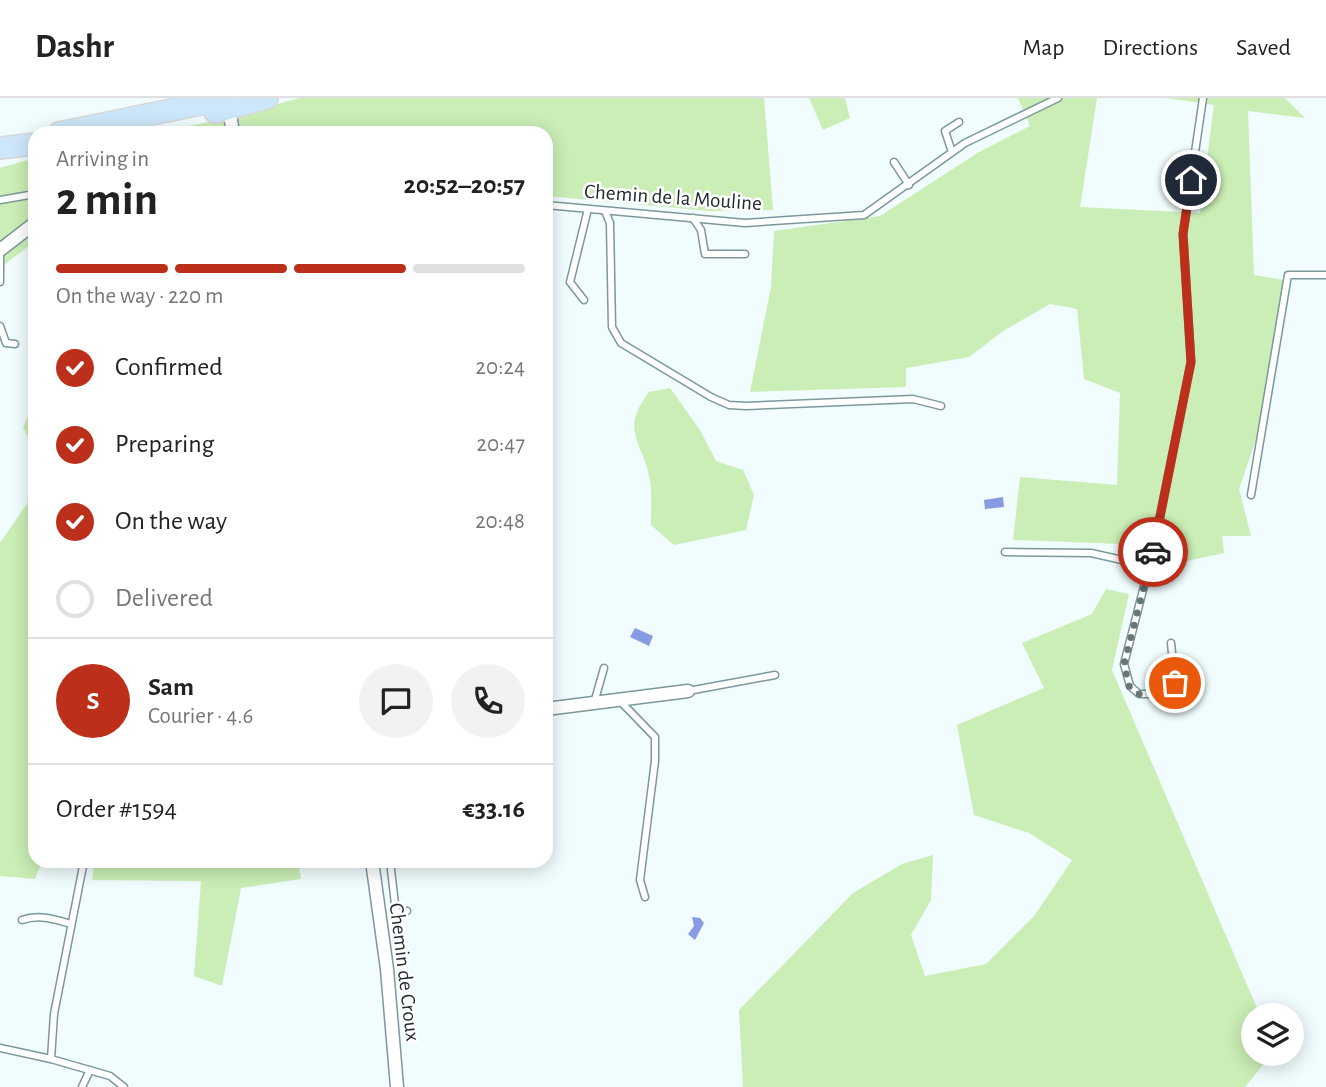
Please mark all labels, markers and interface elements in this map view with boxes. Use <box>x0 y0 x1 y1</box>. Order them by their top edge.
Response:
text: Dashr <box>35 31 114 64</box>
text: Map <box>1022 36 1064 60</box>
text: Directions <box>1102 36 1198 60</box>
text: Saved <box>1236 36 1291 60</box>
text: Arriving in <box>56 148 149 171</box>
pin <box>1161 150 1221 210</box>
icon: home <box>1172 161 1210 199</box>
text: 20:52–20:57 <box>404 172 525 198</box>
text: 2 min <box>56 177 158 223</box>
street label: Chemin de la Mouline <box>583 181 763 214</box>
text: On the way · 220 m <box>56 285 223 308</box>
icon: check <box>56 349 94 387</box>
text: Confirmed <box>115 354 223 380</box>
text: 20:24 <box>476 356 525 379</box>
icon: check <box>56 426 94 464</box>
text: Preparing <box>115 431 214 457</box>
text: 20:47 <box>476 433 525 456</box>
icon: check <box>56 503 94 541</box>
text: On the way <box>115 508 227 534</box>
text: 20:48 <box>475 510 525 533</box>
courier <box>1118 517 1188 587</box>
icon: car <box>1134 533 1172 571</box>
text: Delivered <box>115 585 213 611</box>
pin <box>1145 653 1205 713</box>
button: chat <box>359 664 433 738</box>
button: phone <box>451 664 525 738</box>
icon: bag <box>1156 664 1194 702</box>
text: Sam <box>148 674 194 700</box>
text: S <box>87 688 99 714</box>
text: Courier · 4.6 <box>148 705 253 728</box>
text: Order #1594 <box>56 796 177 822</box>
text: €33.16 <box>463 796 525 822</box>
street label: Chemin de Croux <box>386 902 423 1042</box>
map controls <box>1241 1003 1304 1066</box>
button: layers <box>1241 1003 1304 1066</box>

